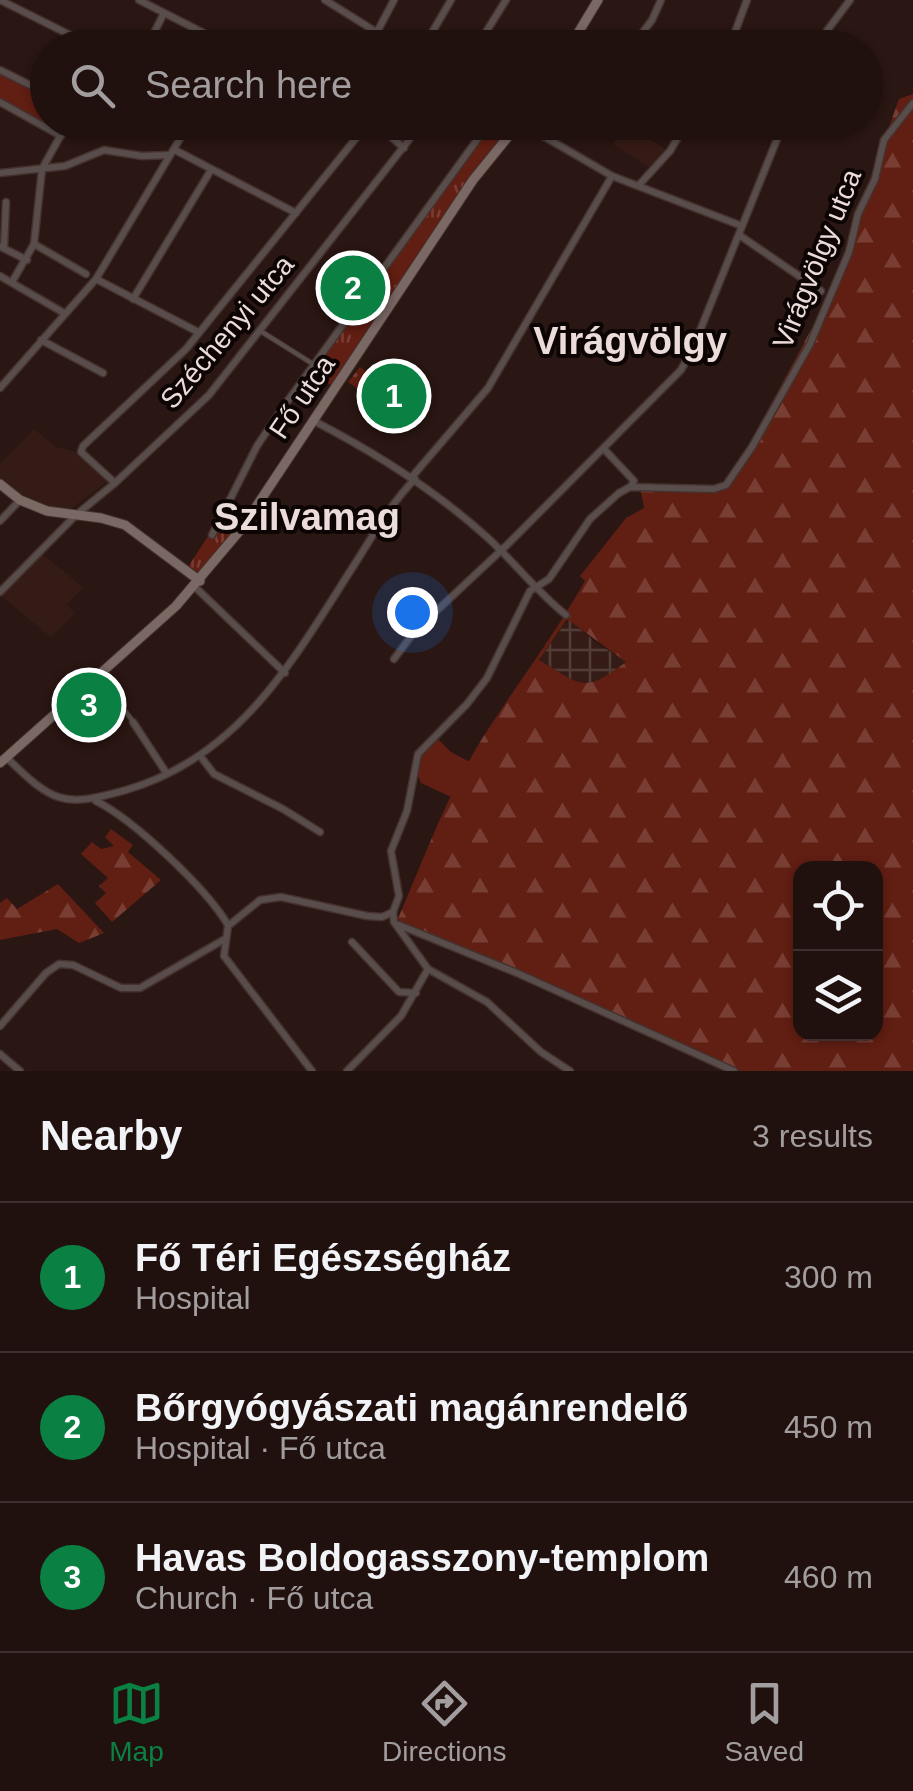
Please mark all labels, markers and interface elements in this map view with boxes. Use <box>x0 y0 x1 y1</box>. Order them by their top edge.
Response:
search box <box>30 30 883 140</box>
icon: search <box>65 58 120 113</box>
text: Search here <box>145 64 352 106</box>
street label: Virágvölgy utca <box>767 164 867 353</box>
street label: Széchenyi utca <box>154 249 300 415</box>
pin: 2 <box>320 250 386 326</box>
district label: Virágvölgy <box>533 320 727 362</box>
street label: Fő utca <box>263 349 341 444</box>
pin: 1 <box>362 358 426 434</box>
district label: Szilvamag <box>214 496 400 538</box>
your location <box>387 587 438 638</box>
pin: 3 <box>56 668 122 742</box>
map controls <box>793 861 883 1041</box>
button: locate <box>793 861 883 951</box>
button: layers <box>793 951 883 1041</box>
text: Nearby <box>40 1112 182 1159</box>
text: 3 results <box>752 1118 873 1154</box>
text: Fő Téri Egészségház <box>135 1237 511 1279</box>
text: 1 <box>64 1259 81 1295</box>
text: 300 m <box>784 1259 873 1295</box>
text: Hospital <box>135 1280 251 1316</box>
text: Bőrgyógyászati magánrendelő <box>135 1387 688 1429</box>
text: 2 <box>64 1409 81 1445</box>
text: 450 m <box>784 1409 873 1445</box>
text: Hospital · Fő utca <box>135 1430 386 1466</box>
text: Havas Boldogasszony-templom <box>135 1537 709 1579</box>
text: 3 <box>64 1559 81 1595</box>
text: 460 m <box>784 1559 873 1595</box>
text: Church · Fő utca <box>135 1580 373 1616</box>
tab: Map <box>109 1676 164 1768</box>
tab: Directions <box>382 1676 507 1768</box>
tab: Saved <box>725 1676 804 1768</box>

